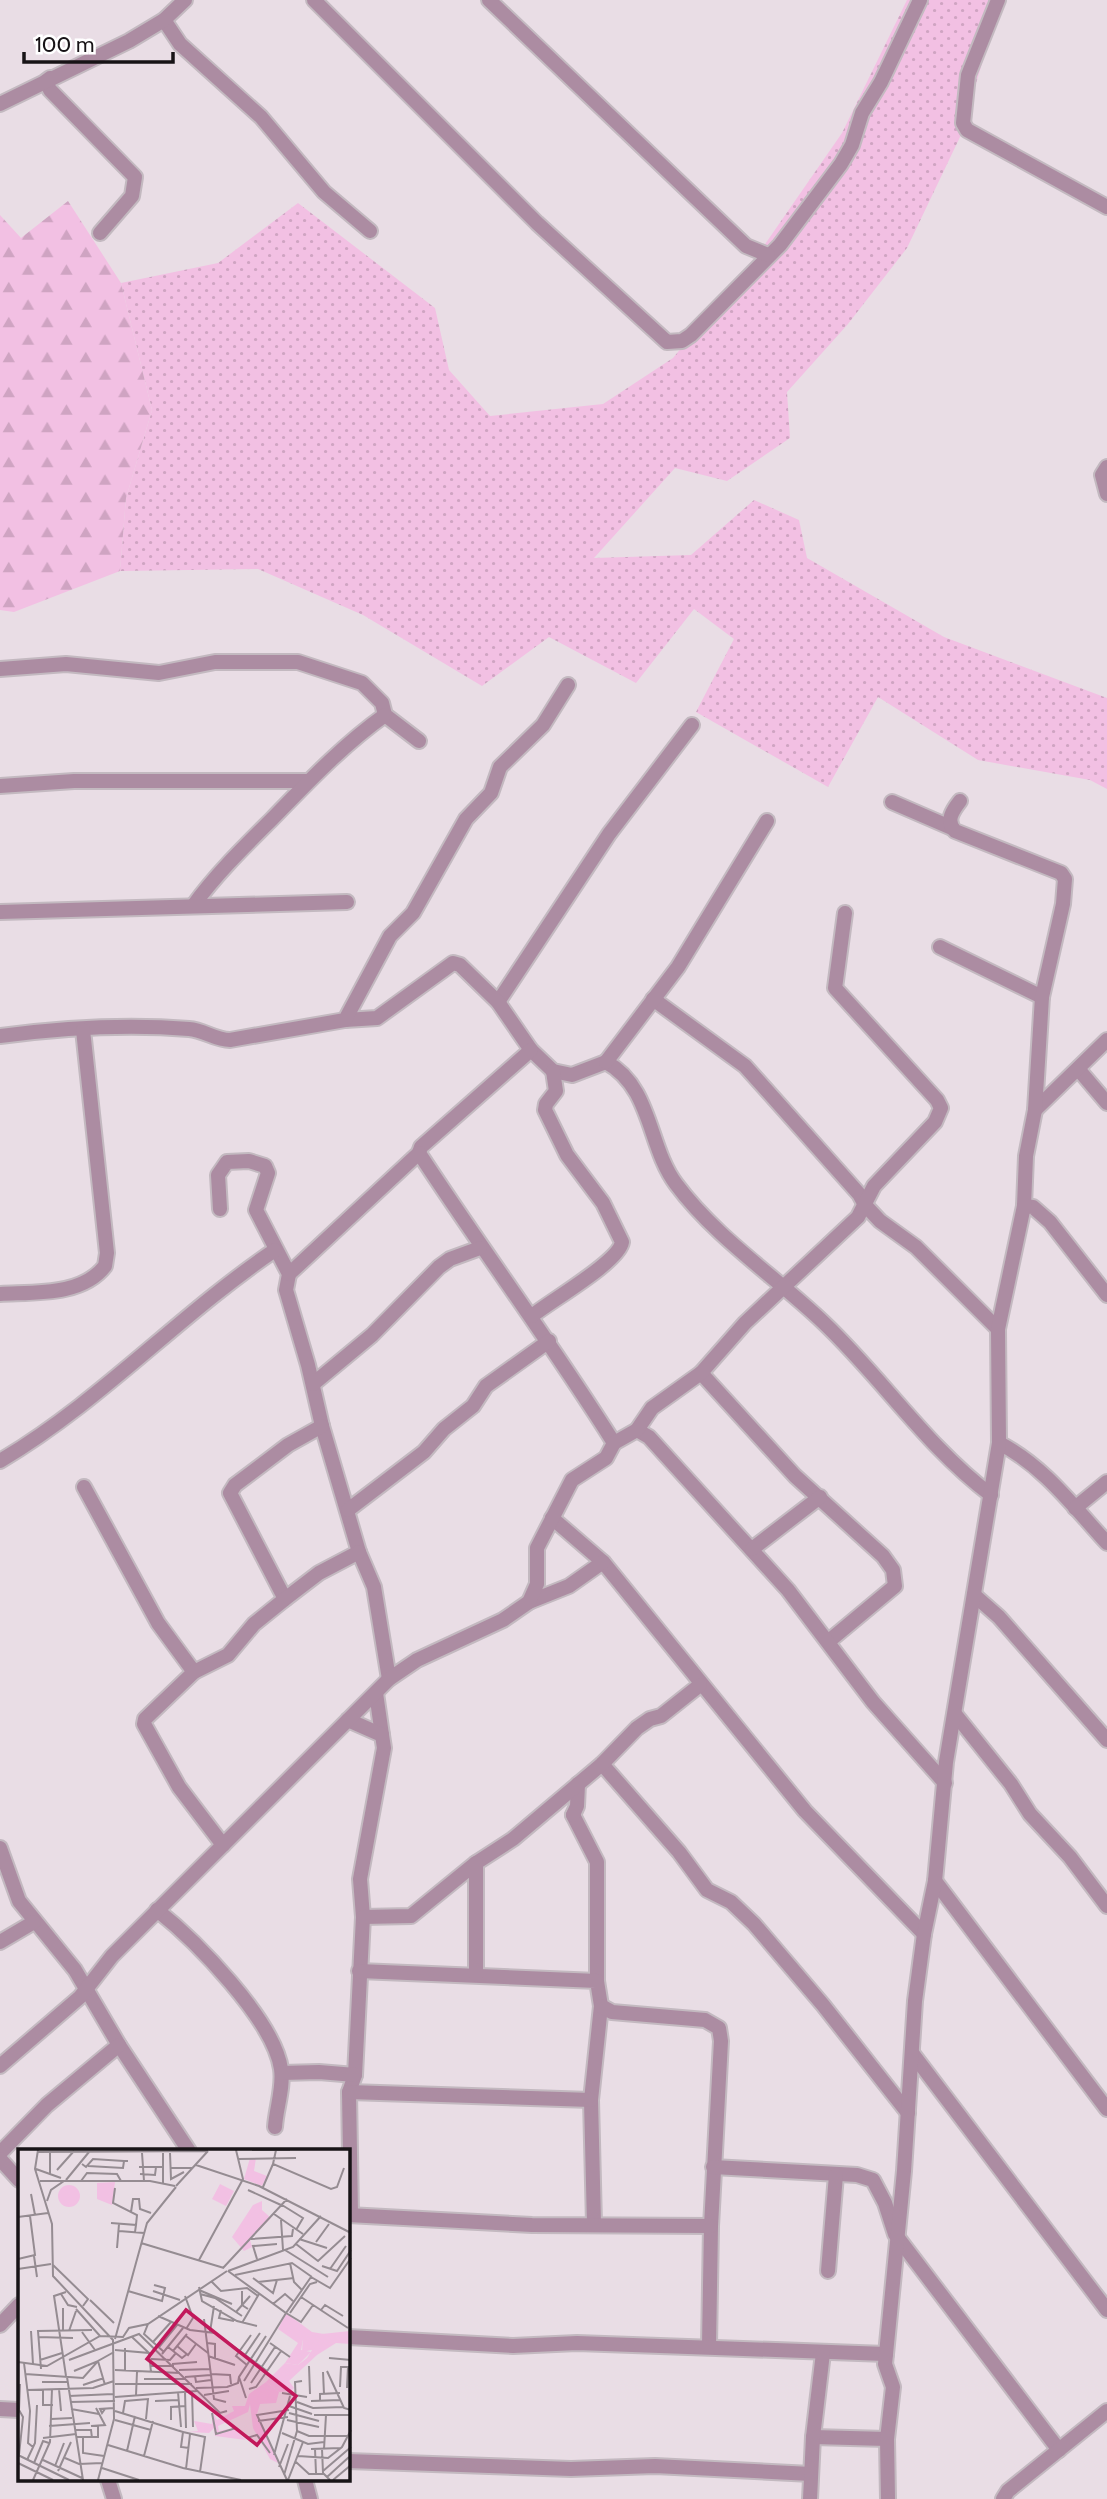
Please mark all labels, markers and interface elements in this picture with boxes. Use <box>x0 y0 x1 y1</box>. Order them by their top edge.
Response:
scale bar <box>24 21 173 65</box>
text: 100 m <box>35 32 94 57</box>
inset map <box>18 2149 350 2482</box>

